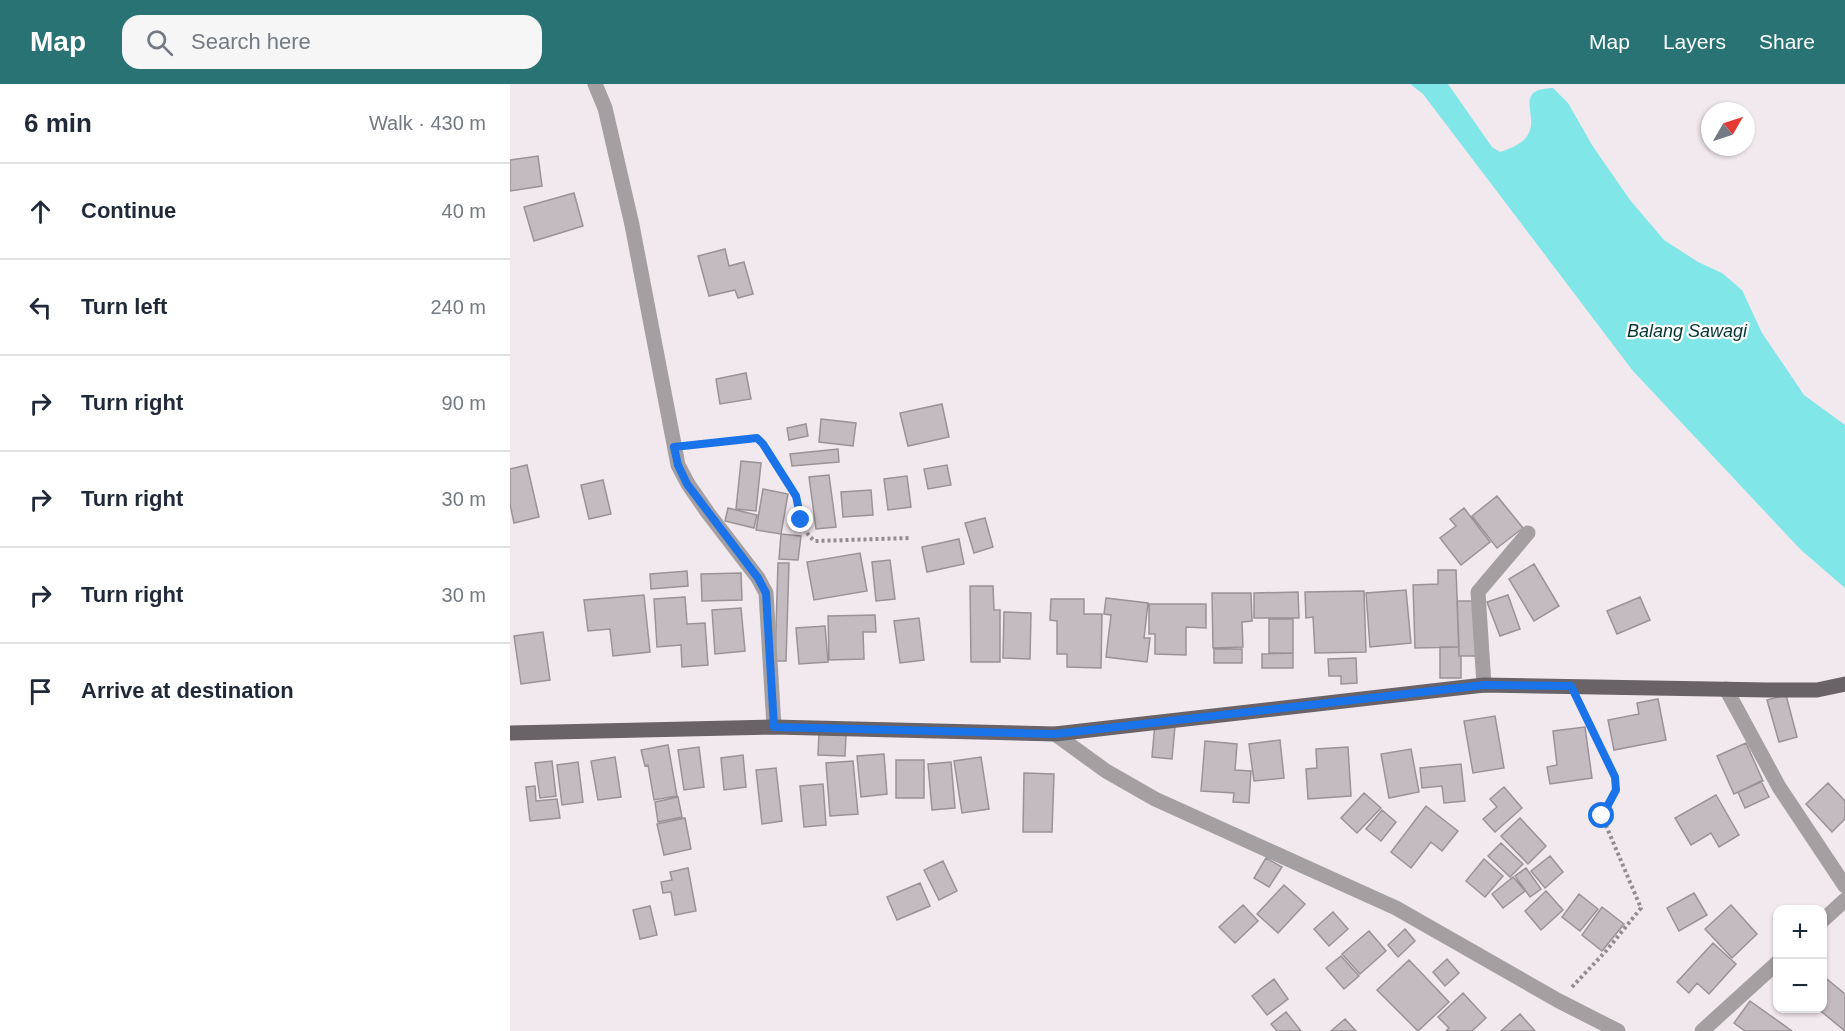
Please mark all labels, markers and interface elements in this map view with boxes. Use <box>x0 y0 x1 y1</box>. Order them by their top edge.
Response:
search box <box>122 15 542 69</box>
text: Map <box>30 26 86 57</box>
icon: search <box>143 26 176 59</box>
text: Search here <box>191 29 311 54</box>
text: Map <box>1589 30 1630 53</box>
text: Layers <box>1663 30 1726 53</box>
text: Share <box>1759 30 1815 53</box>
north arrow <box>1701 102 1755 156</box>
text: 6 min <box>24 108 92 138</box>
text: Walk · 430 m <box>369 112 486 134</box>
icon: ahead <box>24 195 57 228</box>
text: Continue <box>81 198 176 223</box>
text: 40 m <box>442 200 486 222</box>
icon: left <box>24 291 57 324</box>
text: Turn left <box>81 294 167 319</box>
text: 240 m <box>430 296 486 318</box>
water label: Balang Sawagi <box>1627 321 1748 341</box>
icon: right <box>24 387 57 420</box>
text: Turn right <box>81 390 183 415</box>
text: 90 m <box>442 392 486 414</box>
icon: right <box>24 483 57 516</box>
text: Turn right <box>81 486 183 511</box>
text: 30 m <box>442 488 486 510</box>
route end <box>787 506 813 532</box>
icon: right <box>24 579 57 612</box>
text: Turn right <box>81 582 183 607</box>
text: 30 m <box>442 584 486 606</box>
icon: arrive <box>24 675 57 708</box>
text: Arrive at destination <box>81 678 294 703</box>
route start <box>1588 802 1614 828</box>
map controls <box>1773 905 1827 1013</box>
button: + <box>1773 905 1827 959</box>
button: − <box>1773 959 1827 1013</box>

